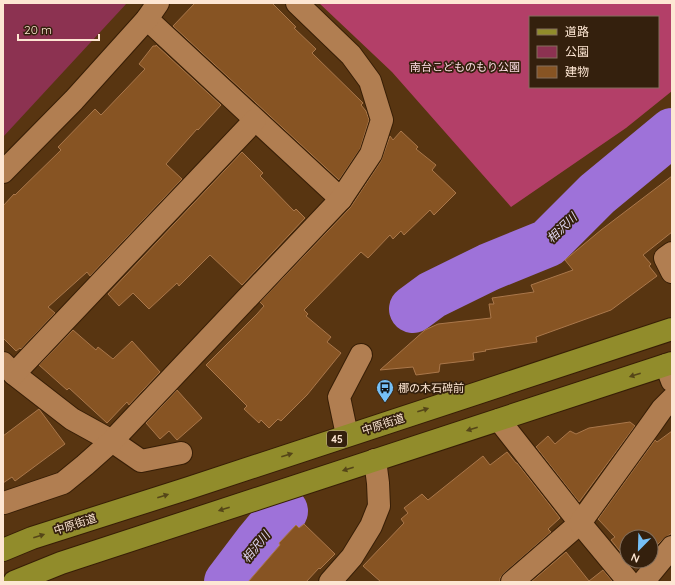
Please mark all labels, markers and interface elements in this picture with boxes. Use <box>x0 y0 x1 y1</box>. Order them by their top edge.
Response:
scale bar <box>18 16 99 42</box>
legend <box>529 16 659 88</box>
text: 20 m <box>24 22 52 37</box>
text: 道路 <box>565 24 589 39</box>
text: 公園 <box>565 44 589 59</box>
park label: 南台こどものもり公園 <box>410 60 520 74</box>
text: 建物 <box>565 64 589 79</box>
water label: 相沢川 <box>543 208 581 246</box>
one-way arrow <box>629 372 641 378</box>
bus stop icon: 梛の木石碑前 <box>375 378 395 403</box>
place label: 梛の木石碑前 <box>398 381 464 395</box>
one-way arrow <box>418 407 430 413</box>
street label: 中原街道 <box>360 411 406 437</box>
one-way arrow <box>465 426 477 432</box>
road number: 45 <box>327 431 347 447</box>
one-way arrow <box>281 452 293 458</box>
one-way arrow <box>342 466 354 472</box>
one-way arrow <box>157 493 169 499</box>
one-way arrow <box>218 507 230 513</box>
street label: 中原街道 <box>52 511 98 537</box>
water label: 相沢川 <box>238 526 274 565</box>
north arrow <box>619 529 659 569</box>
one-way arrow <box>34 533 46 539</box>
text: N <box>629 550 642 566</box>

